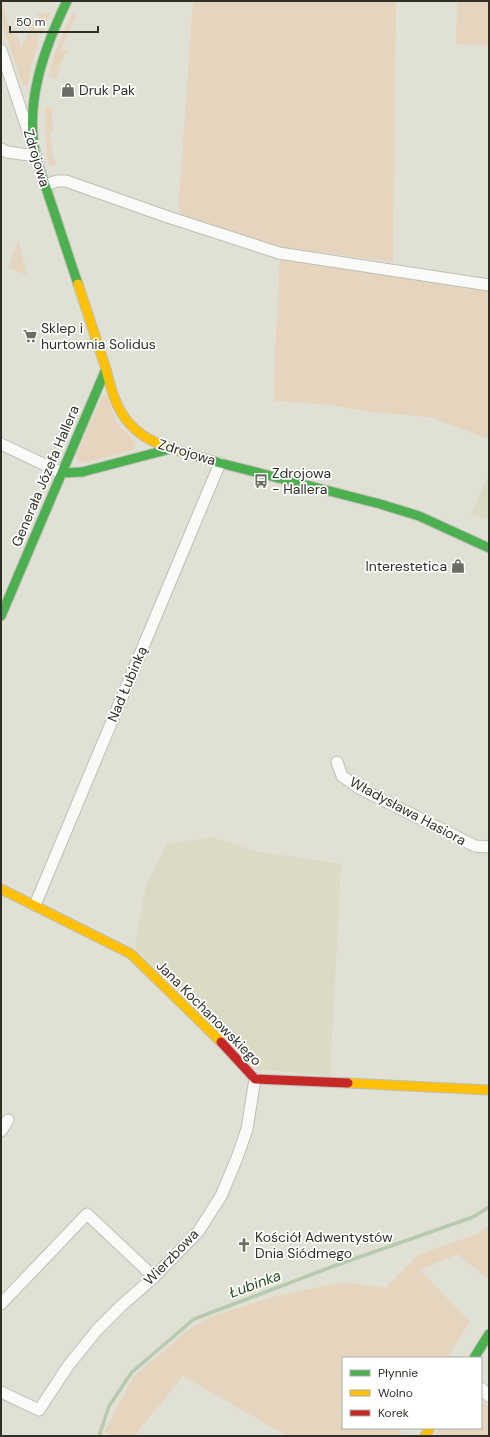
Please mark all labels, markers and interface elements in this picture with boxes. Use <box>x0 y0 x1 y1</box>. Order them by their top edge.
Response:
scale bar <box>10 8 98 34</box>
text: 50 m <box>16 14 45 30</box>
place label: Druk Pak <box>79 81 135 99</box>
shop icon: Druk Pak <box>60 82 76 98</box>
street label: Zdrojowa <box>20 127 54 189</box>
place label: Sklep i hurtownia Solidus <box>41 319 156 353</box>
supermarket icon: Sklep i hurtownia Solidus <box>22 328 38 344</box>
street label: Generała Józefa Hallera <box>7 403 83 549</box>
street label: Zdrojowa <box>156 435 218 469</box>
place label: Zdrojowa - Hallera <box>272 464 331 498</box>
bus stop icon: Zdrojowa - Hallera <box>253 473 269 489</box>
place label: Interestetica <box>365 557 447 575</box>
shop icon: Interestetica <box>450 558 466 574</box>
street label: Nad Łubinką <box>103 644 151 724</box>
street label: Władysława Hasiora <box>347 773 469 849</box>
street label: Jana Kochanowskiego <box>153 957 265 1069</box>
street label: Wierzbowa <box>140 1225 202 1289</box>
place label: Kościół Adwentystów Dnia Siódmego <box>255 1228 393 1262</box>
church icon: Kościół Adwentystów Dnia Siódmego <box>236 1237 252 1253</box>
water label: Łubinka <box>226 1265 284 1303</box>
legend <box>342 1357 482 1429</box>
text: Płynnie <box>378 1365 418 1381</box>
text: Wolno <box>378 1385 413 1401</box>
text: Korek <box>378 1405 409 1421</box>

